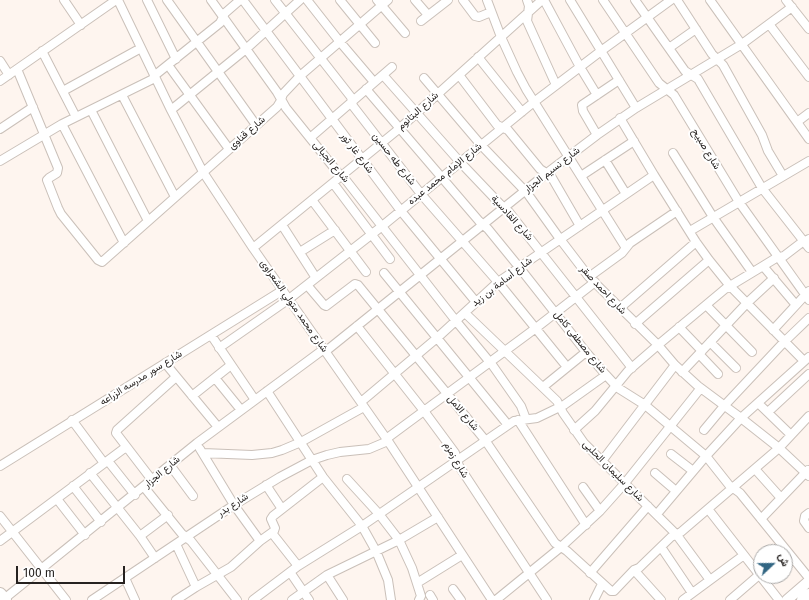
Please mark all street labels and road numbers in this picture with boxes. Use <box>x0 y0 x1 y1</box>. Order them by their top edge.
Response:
street label: شارع البتانوم <box>395 89 441 133</box>
street label: شارع قناوى <box>226 114 268 152</box>
street label: شارع صبيح <box>689 126 723 172</box>
street label: شارع غار ثور <box>338 130 376 176</box>
street label: شارع طه حسين <box>370 130 418 188</box>
street label: شارع الجبالى <box>310 139 352 185</box>
street label: شارع الإمام محمد عبده <box>406 140 484 208</box>
street label: شارع نسيم الجزار <box>522 144 582 196</box>
street label: شارع القادسية <box>488 193 536 243</box>
street label: شارع أسامة بن زيد <box>469 255 535 309</box>
street label: شارع محمد متولي الشعراوى <box>257 257 331 355</box>
street label: شارع احمد صقر <box>577 263 629 317</box>
street label: شارع مصطفى كامل <box>551 308 609 376</box>
street label: شارع سور مدرسه الزراعه <box>98 348 184 408</box>
street label: شارع الامل <box>445 393 481 433</box>
street label: شارع سليمان الحلبى <box>580 438 646 504</box>
street label: شارع زمزم <box>441 440 471 480</box>
street label: شارع الجزار <box>141 453 183 491</box>
street label: شارع بدر <box>215 491 251 519</box>

